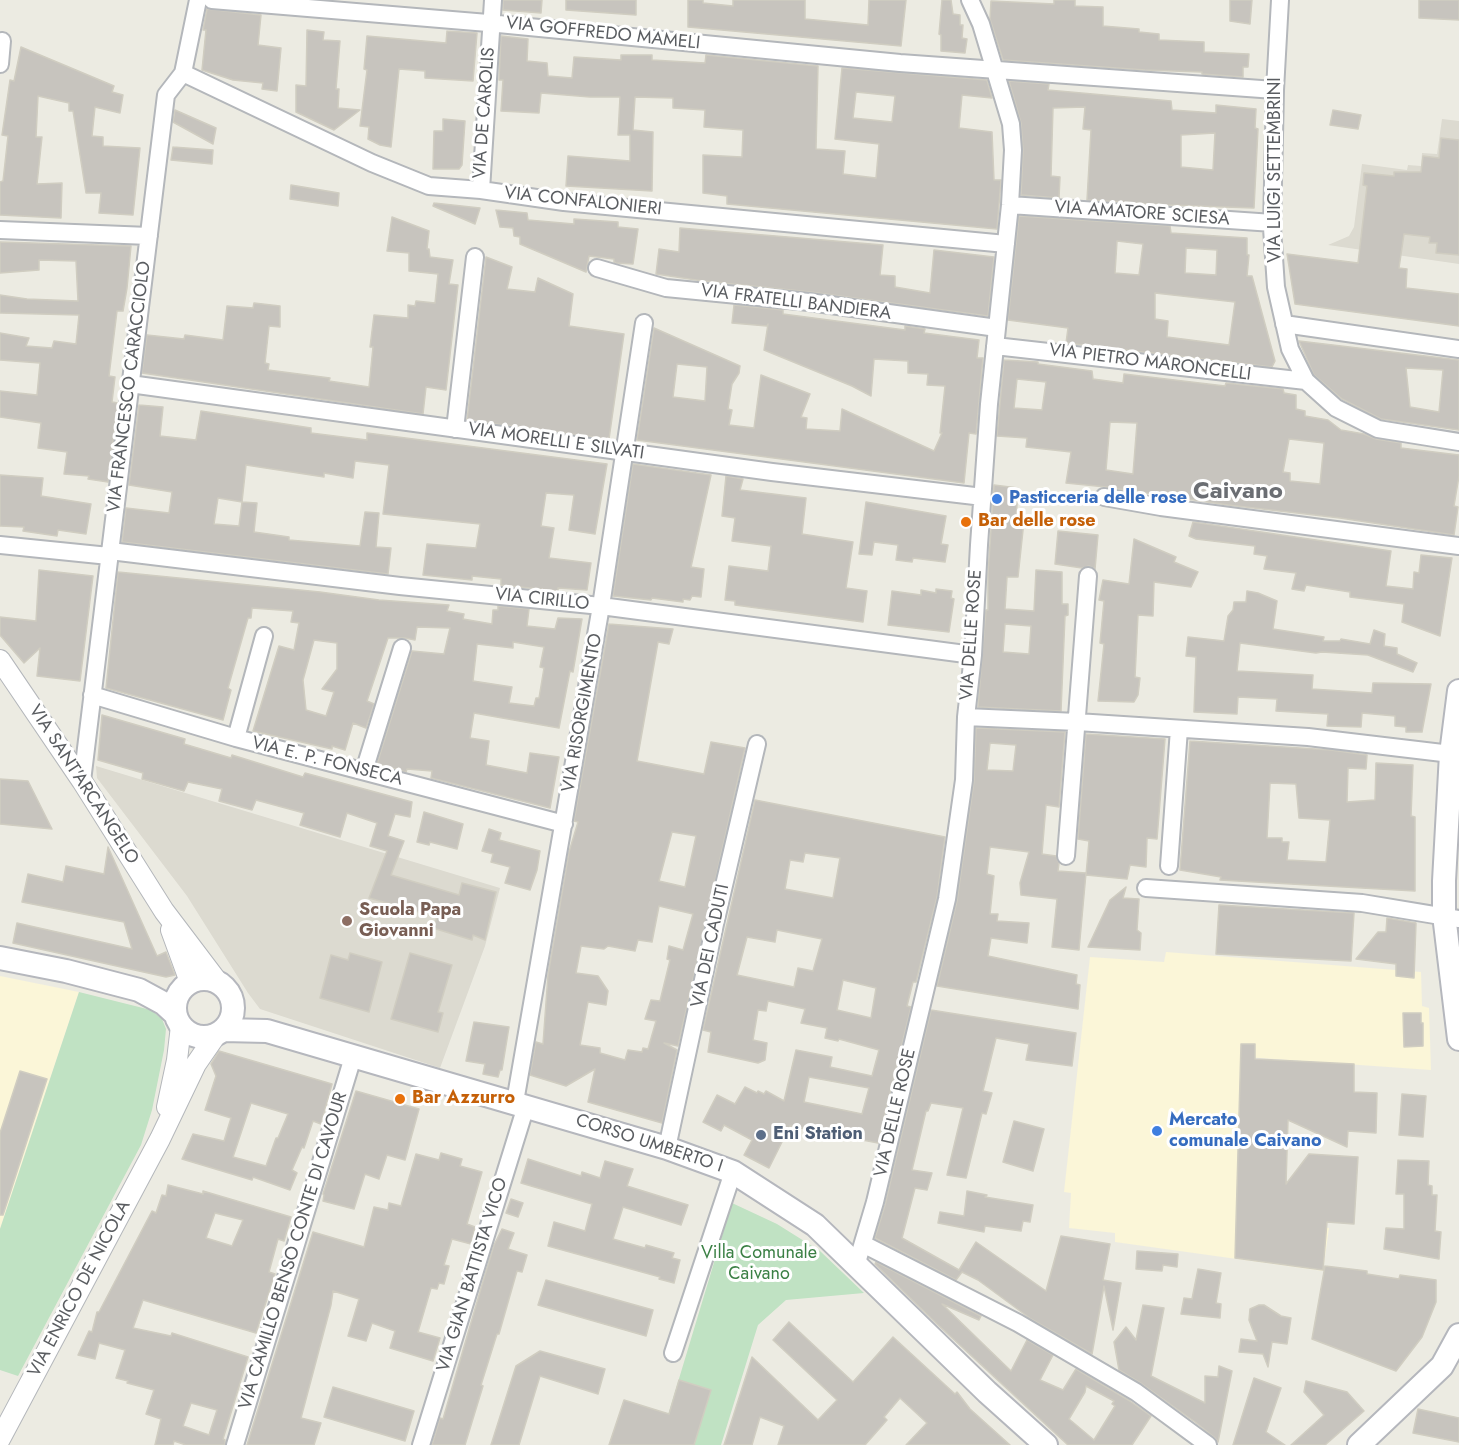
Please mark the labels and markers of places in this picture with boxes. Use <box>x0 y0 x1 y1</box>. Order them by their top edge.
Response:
place label: Pasticceria delle rose <box>1009 488 1187 510</box>
marker: Pasticceria delle rose <box>990 492 1004 506</box>
place label: Bar delle rose <box>978 511 1096 533</box>
marker: Bar delle rose <box>959 515 973 529</box>
place label: Scuola Papa Giovanni <box>359 900 461 942</box>
marker: Scuola Papa Giovanni <box>340 914 354 928</box>
place label: Bar Azzurro <box>412 1088 515 1110</box>
marker: Bar Azzurro <box>393 1092 407 1106</box>
place label: Mercato comunale Caivano <box>1169 1110 1322 1152</box>
place label: Eni Station <box>773 1124 863 1146</box>
marker: Mercato comunale Caivano <box>1150 1124 1164 1138</box>
marker: Eni Station <box>754 1128 768 1142</box>

